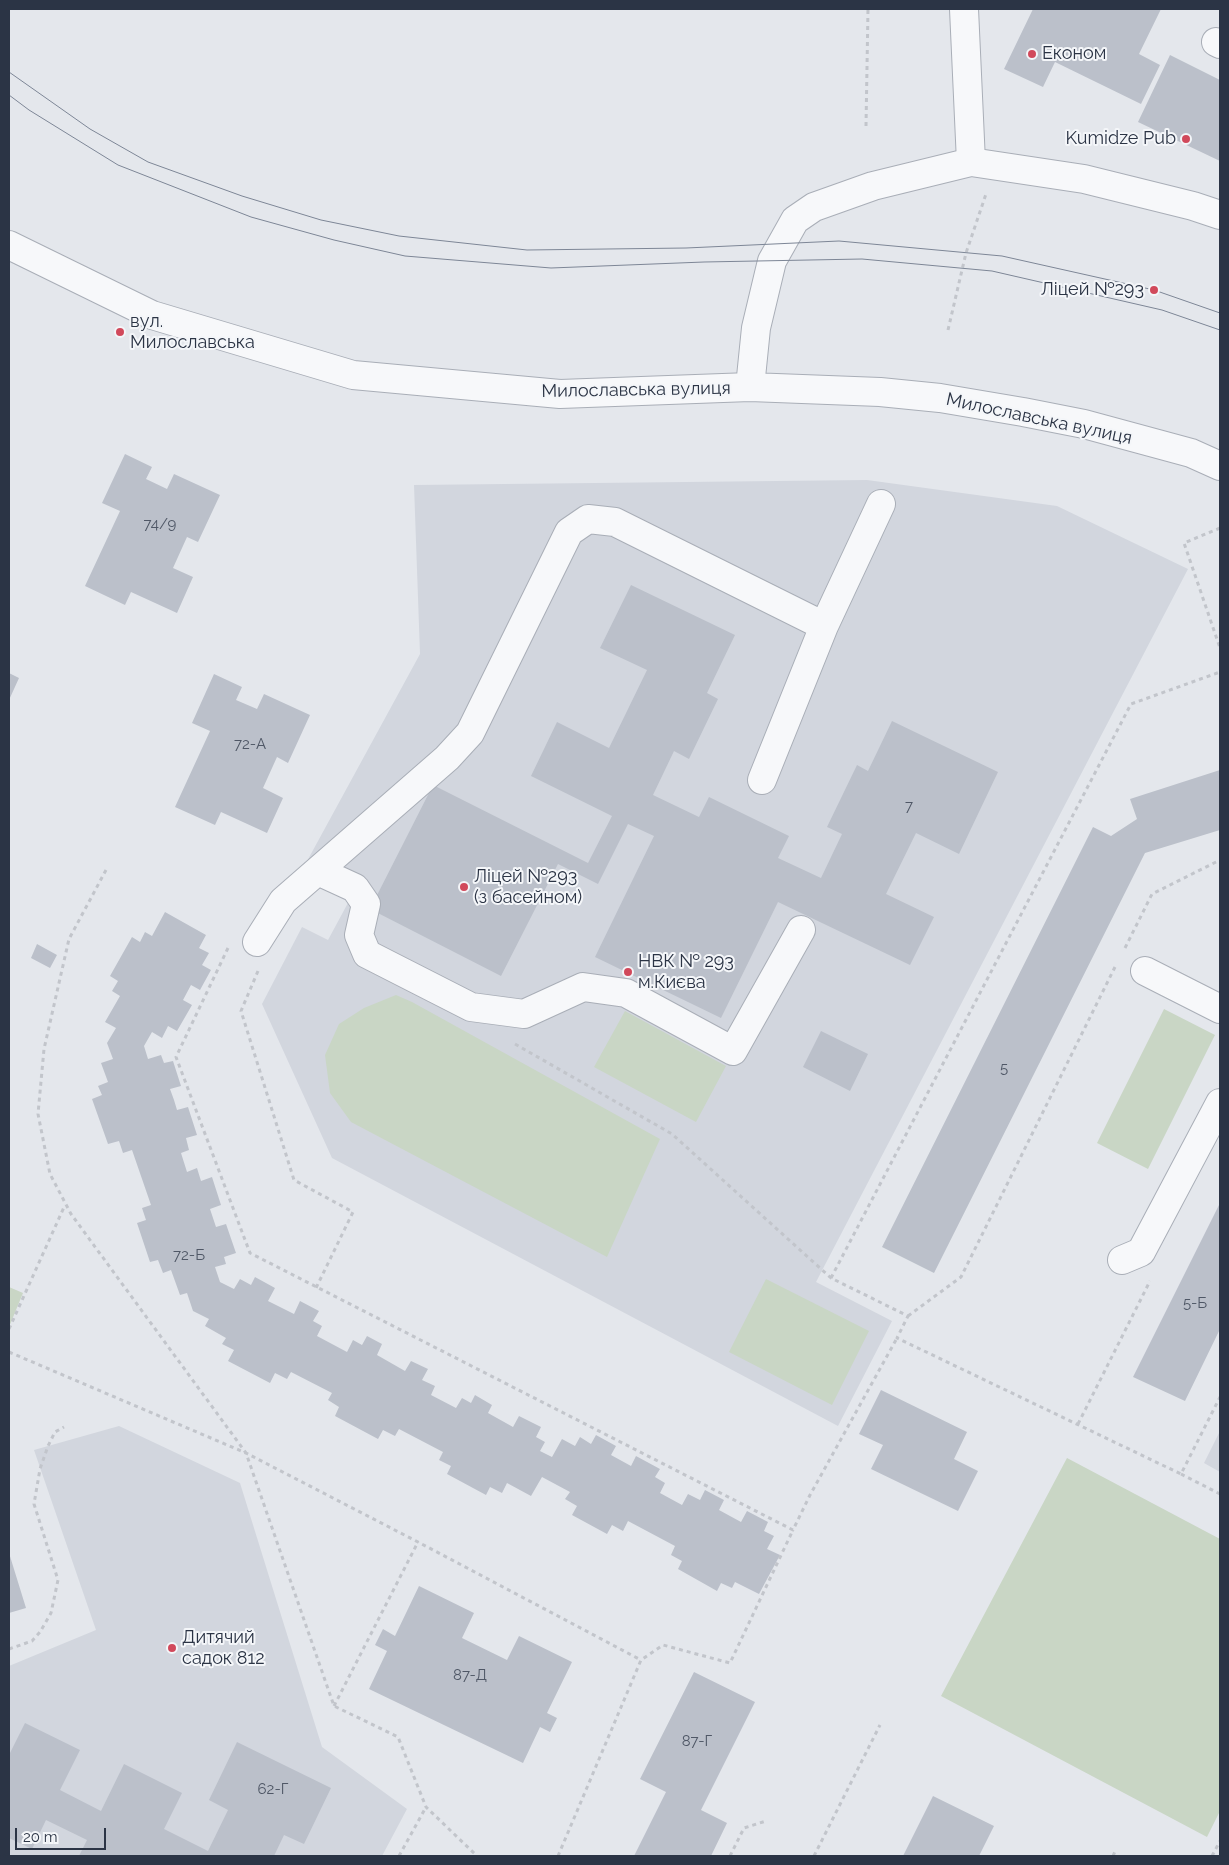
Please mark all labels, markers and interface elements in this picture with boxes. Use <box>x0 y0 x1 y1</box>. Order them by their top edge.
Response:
place label: Економ <box>1042 43 1106 65</box>
marker: Економ <box>1026 48 1038 60</box>
place label: Kumidze Pub <box>1066 128 1176 150</box>
marker: Kumidze Pub <box>1180 133 1192 145</box>
place label: Ліцей №293 <box>1041 279 1144 301</box>
marker: Ліцей №293 <box>1148 284 1160 296</box>
place label: вул. Милославська <box>130 311 255 354</box>
marker: вул. Милославська <box>114 326 126 338</box>
street label: Милославська вулиця <box>541 378 731 402</box>
street label: Милославська вулиця <box>944 389 1134 449</box>
house number: 74/9 <box>144 515 176 533</box>
house number: 72-А <box>234 735 266 753</box>
house number: 7 <box>905 797 913 815</box>
place label: Ліцей №293 (з басейном) <box>474 866 582 909</box>
marker: Ліцей №293 (з басейном) <box>458 881 470 893</box>
place label: НВК № 293 м.Києва <box>638 951 734 994</box>
marker: НВК № 293 м.Києва <box>622 966 634 978</box>
house number: 5 <box>1000 1059 1008 1077</box>
house number: 72-Б <box>173 1246 205 1264</box>
house number: 5-Б <box>1183 1294 1207 1312</box>
place label: Дитячий садок 812 <box>182 1627 265 1670</box>
marker: Дитячий садок 812 <box>166 1642 178 1654</box>
house number: 87-Д <box>453 1666 487 1684</box>
house number: 87-Г <box>682 1732 712 1750</box>
house number: 62-Г <box>258 1780 288 1798</box>
scale bar <box>18 1818 109 1850</box>
text: 20 m <box>23 1828 58 1846</box>

